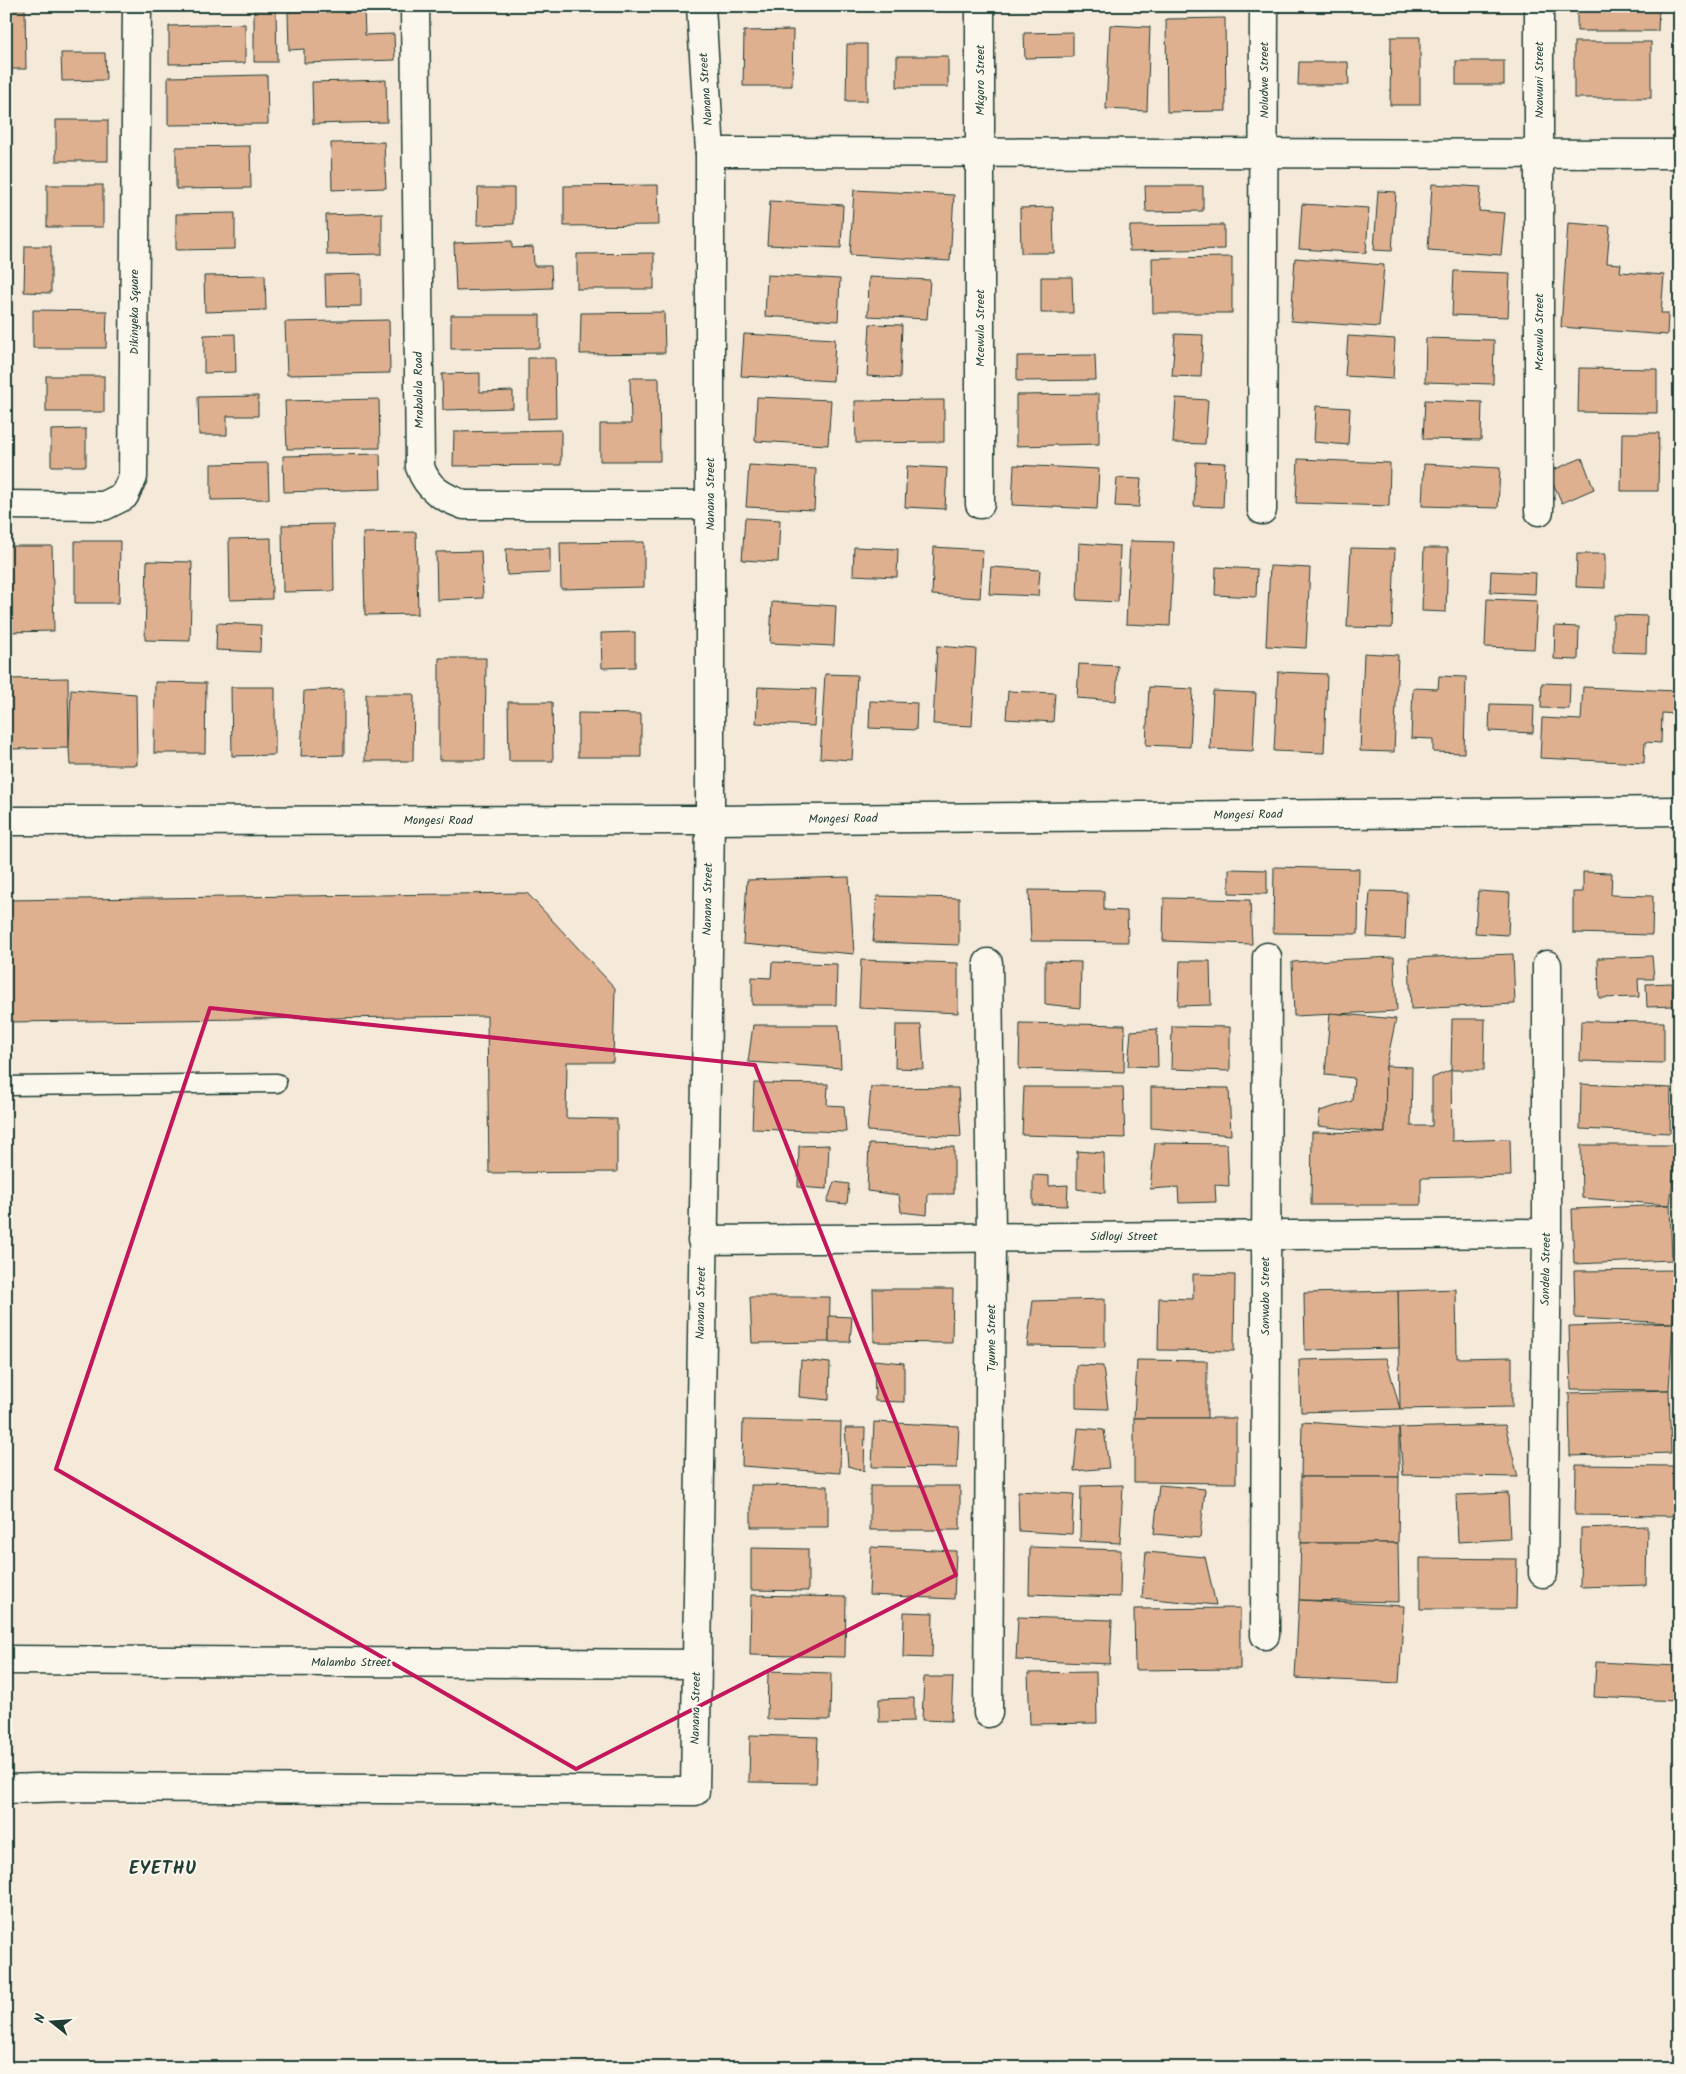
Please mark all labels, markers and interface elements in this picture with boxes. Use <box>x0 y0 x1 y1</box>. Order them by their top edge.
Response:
street label: Noludwe Street <box>1255 41 1274 118</box>
street label: Nxawuni Street <box>1530 41 1549 119</box>
street label: Mkgoro Street <box>971 44 990 115</box>
street label: Nanana Street <box>694 52 718 126</box>
street label: Dikinyeka Square <box>125 269 144 355</box>
street label: Mcewula Street <box>971 289 990 367</box>
street label: Mcewula Street <box>1530 293 1549 371</box>
street label: Mrabalala Road <box>409 350 429 429</box>
street label: Nanana Street <box>701 457 720 531</box>
street label: Mongesi Road <box>1213 805 1284 825</box>
street label: Mongesi Road <box>808 809 879 829</box>
street label: Mongesi Road <box>403 811 474 830</box>
street label: Nanana Street <box>698 862 718 936</box>
street label: Sidloyi Street <box>1090 1227 1158 1246</box>
street label: Sondela Street <box>1536 1232 1556 1306</box>
street label: Sonwabo Street <box>1256 1256 1275 1335</box>
street label: Nanana Street <box>691 1266 711 1340</box>
street label: Tyume Street <box>982 1304 1001 1372</box>
street label: Malambo Street <box>311 1653 391 1672</box>
street label: Nanana Street <box>686 1671 706 1745</box>
district label: EYETHU <box>129 1855 197 1884</box>
north arrow <box>28 1996 78 2046</box>
text: N <box>29 2011 52 2026</box>

